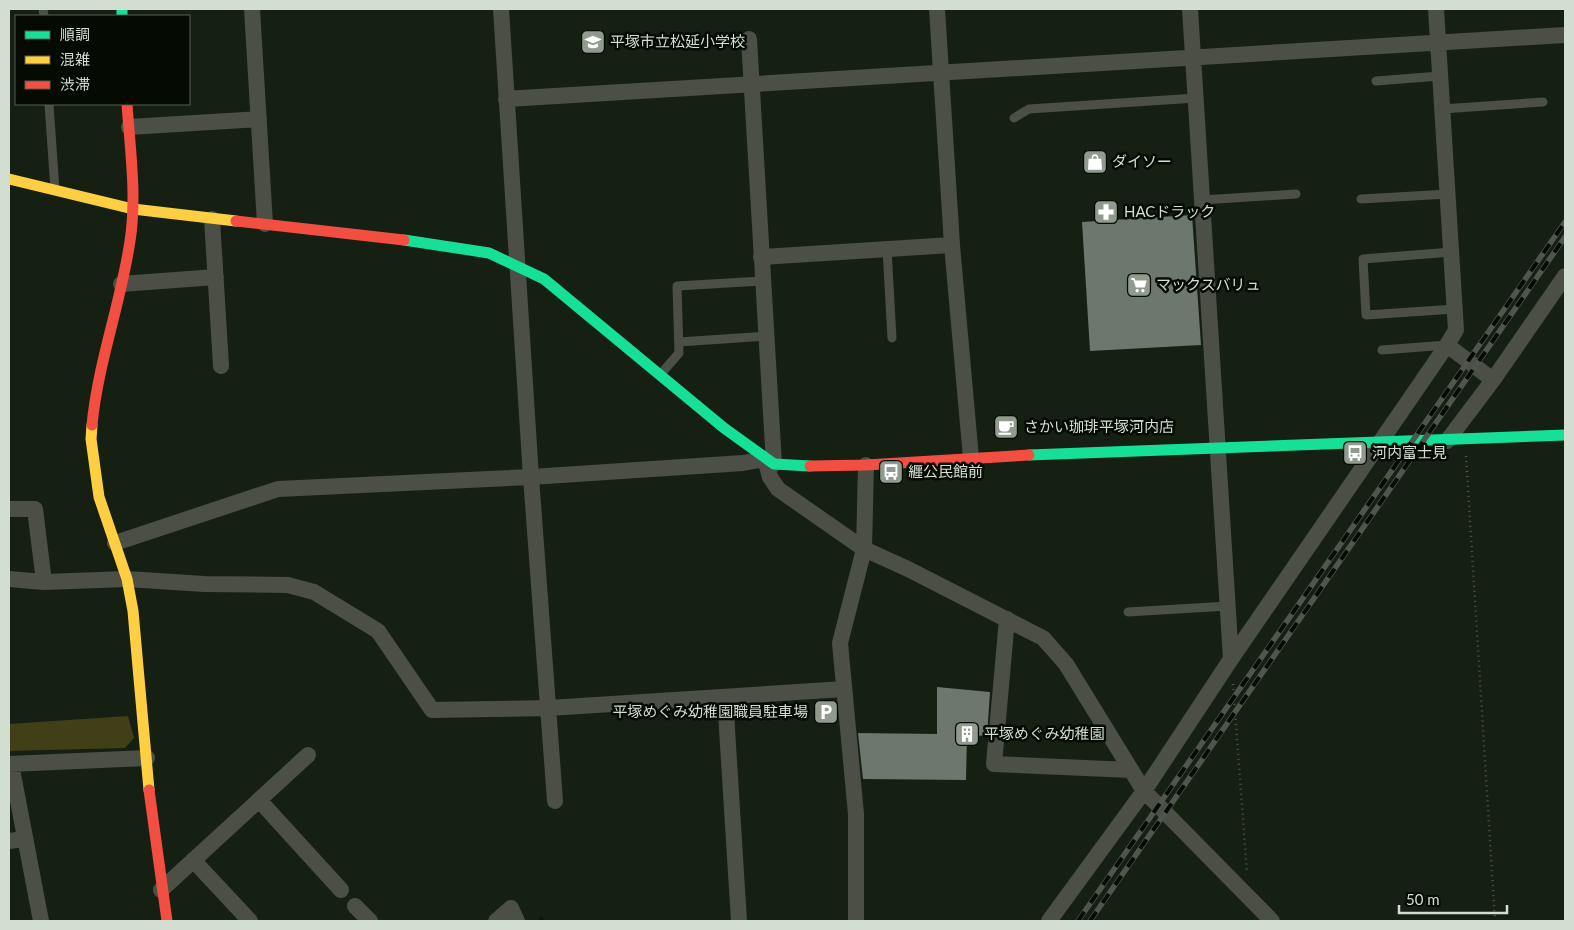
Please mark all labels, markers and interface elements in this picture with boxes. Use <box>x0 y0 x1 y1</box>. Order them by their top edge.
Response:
legend <box>15 15 190 105</box>
text: 順調 <box>60 25 90 43</box>
school or university icon: 平塚市立松延小学校 <box>580 29 606 55</box>
place label: 平塚市立松延小学校 <box>610 32 745 50</box>
text: 混雑 <box>60 50 90 68</box>
text: 渋滞 <box>60 75 90 93</box>
shop icon: ダイソー <box>1082 149 1108 175</box>
place label: ダイソー <box>1112 152 1172 170</box>
pharmacy icon: HACドラック <box>1093 199 1119 225</box>
place label: HACドラック <box>1124 202 1215 220</box>
supermarket icon: マックスバリュ <box>1126 272 1152 298</box>
place label: マックスバリュ <box>1156 275 1261 293</box>
cafe icon: さかい珈琲平塚河内店 <box>993 414 1019 440</box>
place label: さかい珈琲平塚河内店 <box>1024 417 1174 435</box>
bus stop icon: 河内富士見 <box>1342 440 1368 466</box>
place label: 河内富士見 <box>1372 443 1447 461</box>
bus stop icon: 纒公民館前 <box>878 459 904 485</box>
place label: 纒公民館前 <box>908 462 983 480</box>
parking icon: 平塚めぐみ幼稚園職員駐車場 <box>813 699 839 725</box>
place label: 平塚めぐみ幼稚園職員駐車場 <box>613 702 808 720</box>
building icon: 平塚めぐみ幼稚園 <box>954 721 980 747</box>
place label: 平塚めぐみ幼稚園 <box>984 724 1104 742</box>
scale bar <box>1399 882 1506 914</box>
text: 50 m <box>1406 890 1440 908</box>

